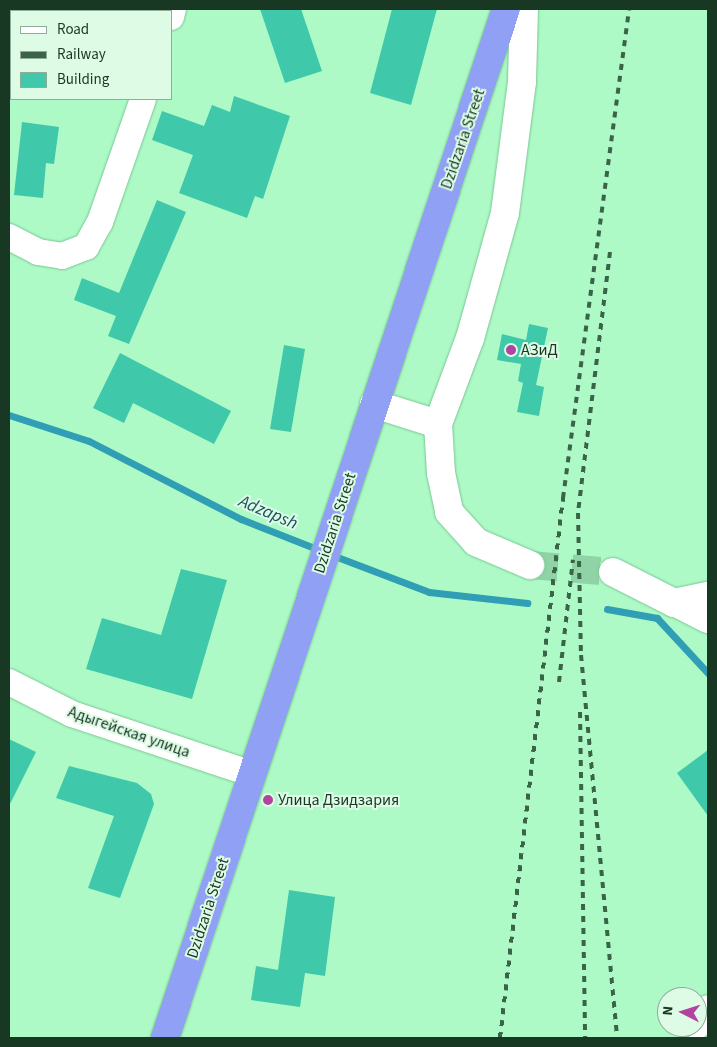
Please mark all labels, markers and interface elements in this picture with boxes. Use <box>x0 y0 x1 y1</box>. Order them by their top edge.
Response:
legend <box>10 10 172 100</box>
text: Road <box>57 19 89 40</box>
text: Railway <box>57 44 106 65</box>
text: Building <box>57 69 109 90</box>
street label: Dzidzaria Street <box>437 86 489 192</box>
place label: АЗиД <box>521 340 558 360</box>
marker: АЗиД <box>505 344 517 356</box>
street label: Dzidzaria Street <box>310 470 360 576</box>
water label: Adzapsh <box>235 491 301 535</box>
street label: Адыгейская улица <box>65 702 193 762</box>
place label: Улица Дзидзария <box>278 790 399 810</box>
marker: Улица Дзидзария <box>262 794 274 806</box>
street label: Dzidzaria Street <box>183 855 233 961</box>
north arrow <box>657 987 707 1037</box>
text: N <box>658 1005 678 1016</box>

